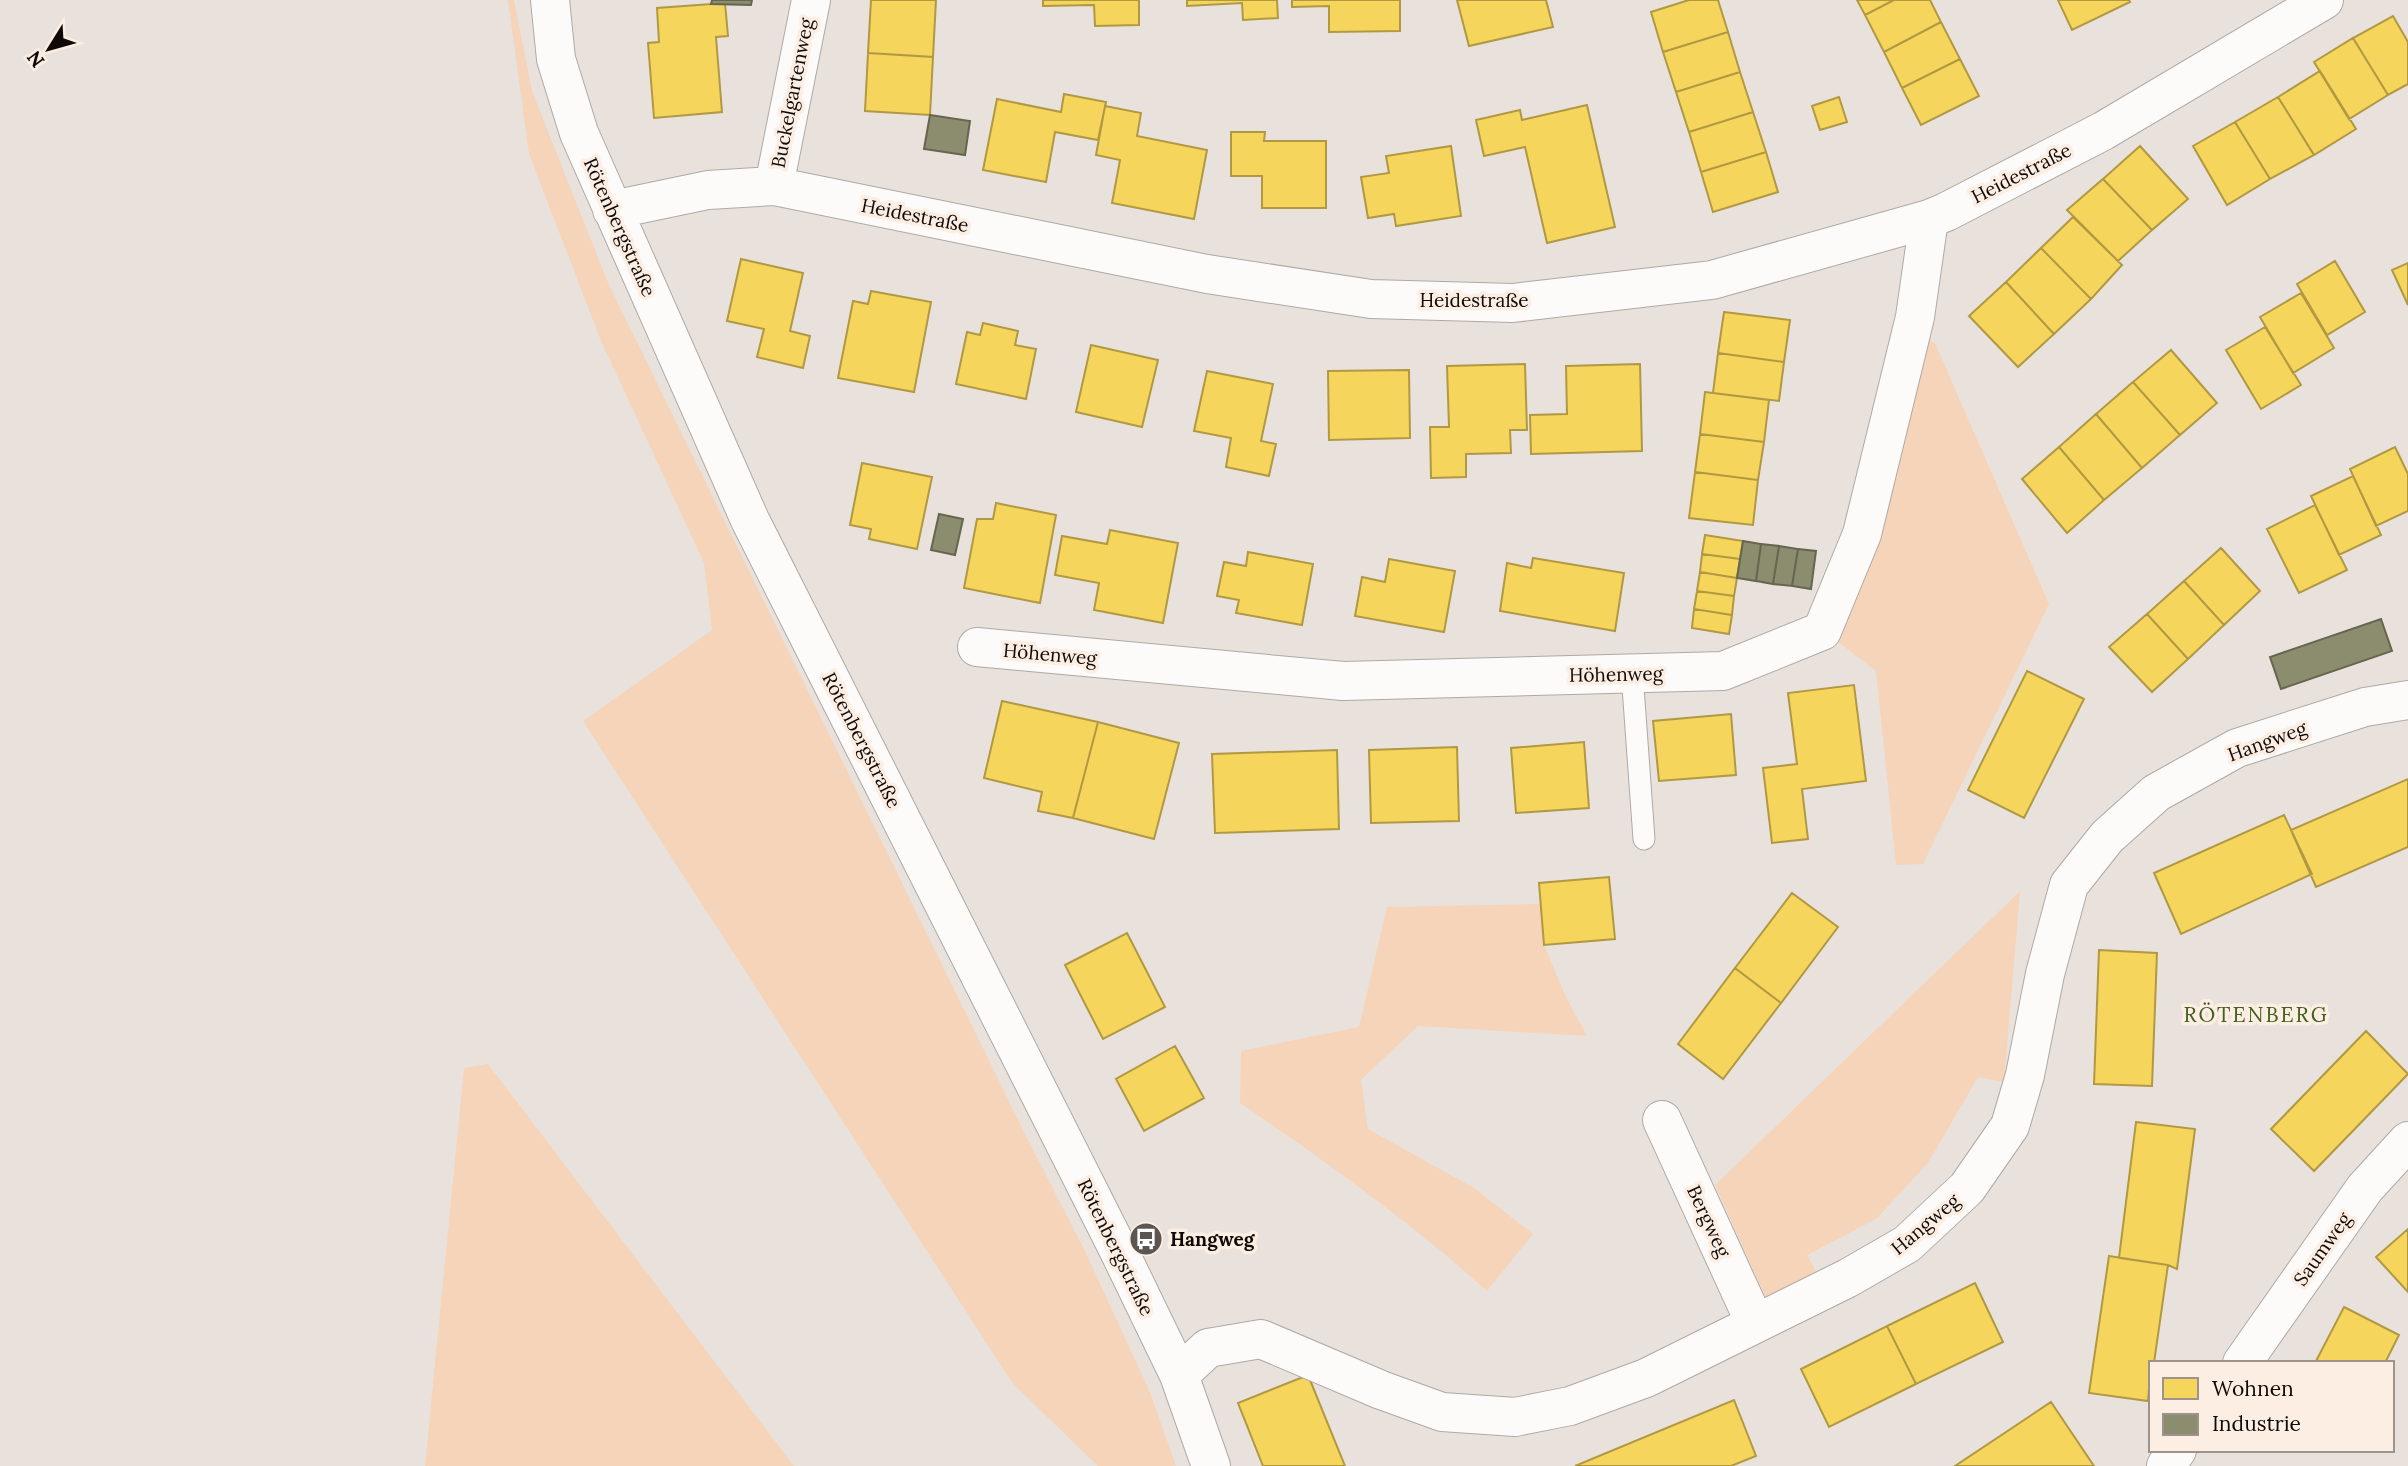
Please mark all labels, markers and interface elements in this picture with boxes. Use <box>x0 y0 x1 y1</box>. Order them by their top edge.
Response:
north arrow <box>14 14 84 84</box>
street label: Buckelgartenweg <box>766 16 818 170</box>
text: N <box>21 46 49 72</box>
street label: Heidestraße <box>1967 138 2075 208</box>
street label: Rötenbergstraße <box>579 154 661 300</box>
street label: Heidestraße <box>859 193 971 237</box>
street label: Heidestraße <box>1420 288 1528 312</box>
street label: Höhenweg <box>1002 638 1098 670</box>
street label: Höhenweg <box>1569 661 1664 687</box>
street label: Rötenbergstraße <box>817 668 907 812</box>
street label: Hangweg <box>2224 715 2310 766</box>
district label: RÖTENBERG <box>2183 1001 2329 1028</box>
street label: Rötenbergstraße <box>1072 1175 1160 1319</box>
street label: Bergweg <box>1682 1181 1736 1261</box>
street label: Hangweg <box>1886 1188 1965 1260</box>
street label: Saumweg <box>2288 1207 2356 1290</box>
bus stop icon: Hangweg <box>1127 1220 1165 1258</box>
place label: Hangweg <box>1170 1227 1256 1251</box>
legend <box>2149 1361 2394 1452</box>
text: Wohnen <box>2212 1375 2294 1402</box>
text: Industrie <box>2212 1410 2301 1437</box>

